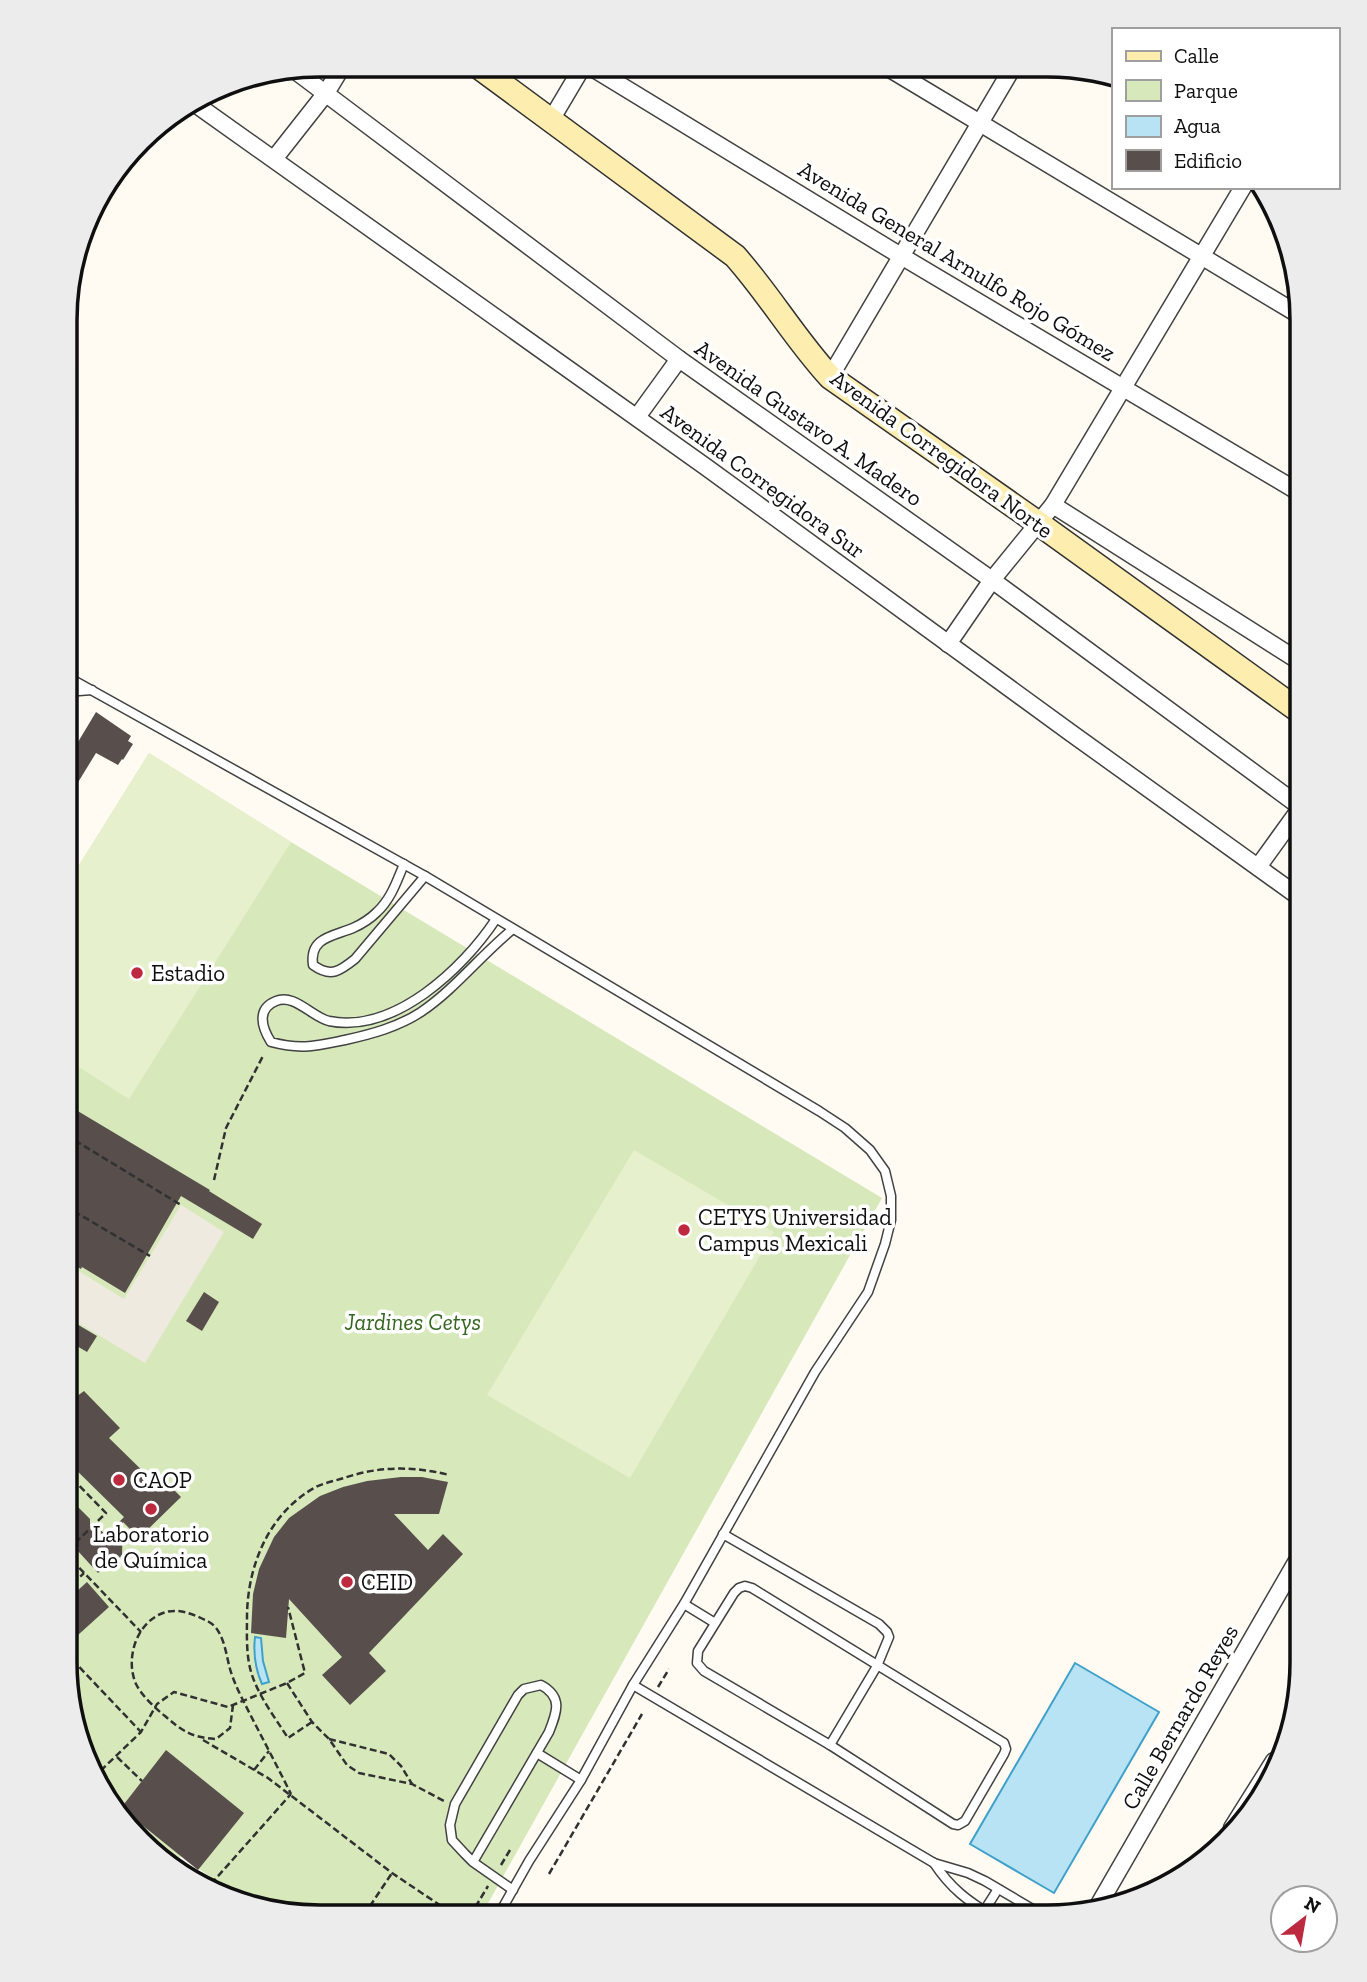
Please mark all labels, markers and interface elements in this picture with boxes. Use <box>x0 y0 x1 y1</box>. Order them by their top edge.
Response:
legend <box>1112 28 1339 189</box>
text: Calle <box>1174 43 1219 68</box>
text: Parque <box>1174 78 1238 103</box>
text: Agua <box>1174 113 1221 138</box>
text: Edificio <box>1174 148 1242 173</box>
street label: Avenida General Arnulfo Rojo Gómez <box>793 155 1121 367</box>
street label: Avenida Gustavo A. Madero <box>690 334 928 512</box>
street label: Avenida Corregidora Norte <box>825 364 1059 544</box>
street label: Avenida Corregidora Sur <box>655 397 871 565</box>
place label: Estadio <box>151 959 225 987</box>
marker: Estadio <box>129 965 145 981</box>
place label: CETYS Universidad Campus Mexicali <box>698 1203 892 1257</box>
marker: CETYS Universidad Campus Mexicali <box>676 1222 692 1238</box>
park label: Jardines Cetys <box>344 1308 481 1336</box>
place label: CAOP <box>133 1466 192 1494</box>
marker: CAOP <box>111 1472 127 1488</box>
marker: Laboratorio de Química <box>143 1501 159 1517</box>
place label: Laboratorio de Química <box>93 1520 209 1574</box>
place label: CEID <box>361 1568 413 1596</box>
marker: CEID <box>339 1574 355 1590</box>
street label: Calle Bernardo Reyes <box>1116 1620 1244 1814</box>
north arrow <box>1269 1884 1339 1954</box>
text: N <box>1300 1891 1325 1918</box>

